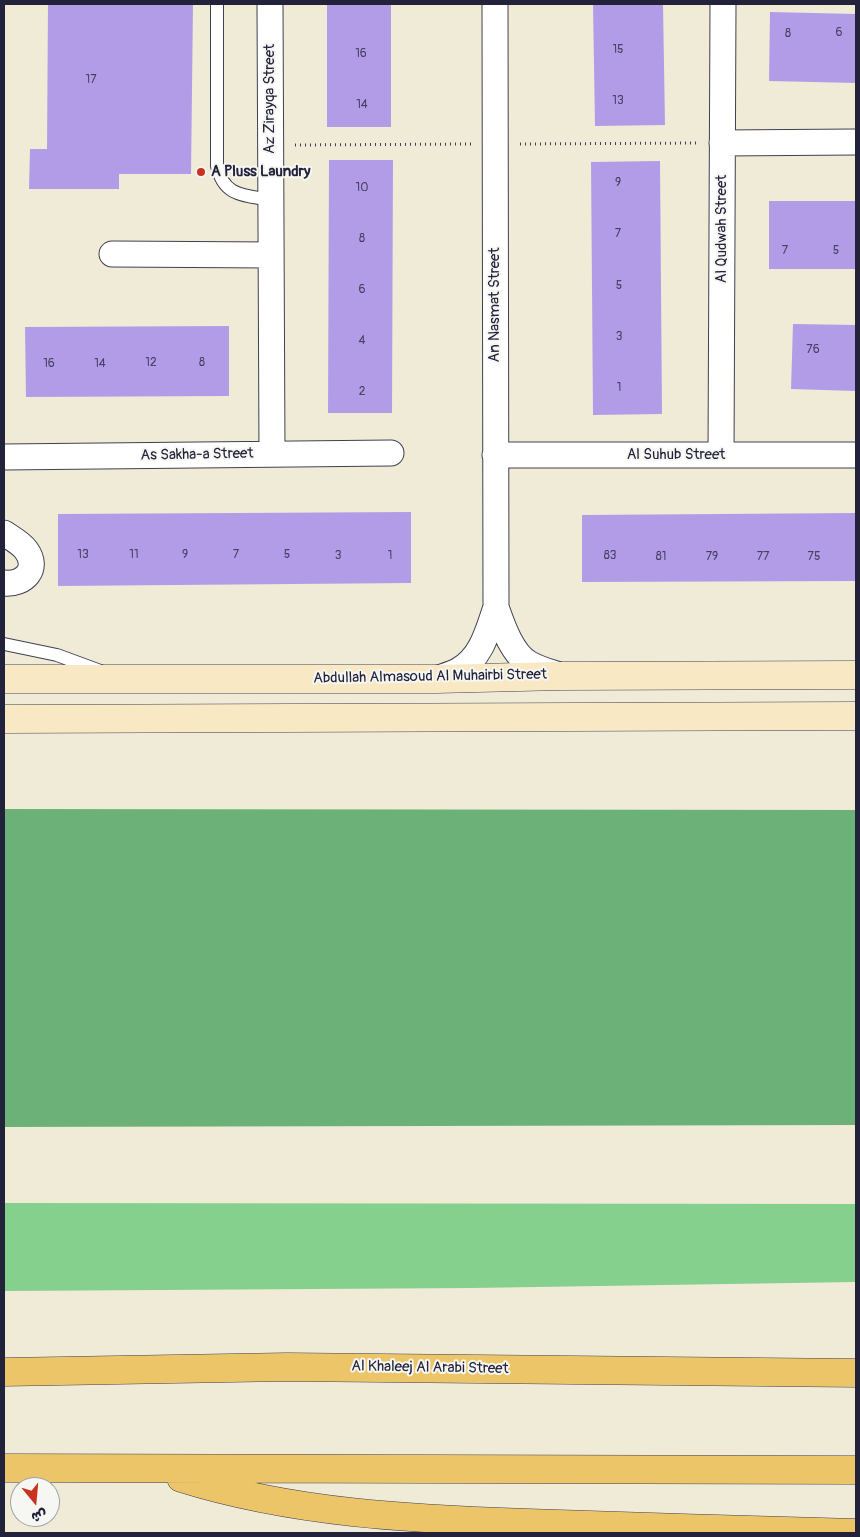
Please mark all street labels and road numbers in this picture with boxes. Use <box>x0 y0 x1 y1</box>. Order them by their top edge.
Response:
street label: Az Zirayqa Street <box>261 44 279 154</box>
street label: Al Qudwah Street <box>713 175 731 283</box>
street label: An Nasmat Street <box>486 247 504 363</box>
street label: As Sakha-a Street <box>140 445 254 465</box>
street label: Al Suhub Street <box>627 446 725 464</box>
street label: Abdullah Almasoud Al Muhairbi Street <box>313 666 547 688</box>
street label: Al Khaleej Al Arabi Street <box>351 1358 509 1378</box>

